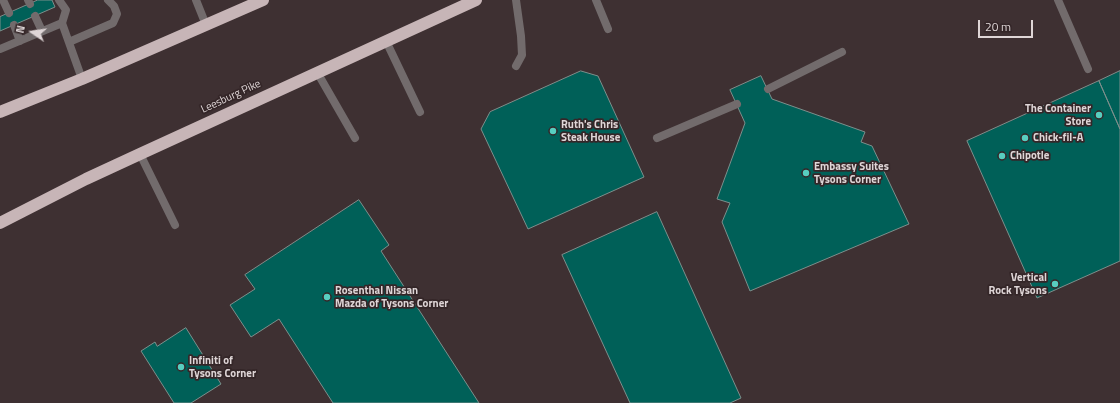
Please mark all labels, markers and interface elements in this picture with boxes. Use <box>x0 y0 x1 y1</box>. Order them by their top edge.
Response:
north arrow <box>12 12 52 52</box>
scale bar <box>980 12 1035 38</box>
text: 20 m <box>985 17 1011 36</box>
text: N <box>12 24 29 35</box>
street label: Leesburg Pike <box>199 77 263 117</box>
place label: The Container Store <box>1025 102 1091 128</box>
marker: The Container Store <box>1094 110 1104 120</box>
place label: Ruth's Chris Steak House <box>561 118 620 144</box>
marker: Ruth's Chris Steak House <box>548 126 558 136</box>
place label: Chick-fil-A <box>1033 131 1083 145</box>
marker: Chick-fil-A <box>1020 133 1030 143</box>
place label: Chipotle <box>1010 149 1049 163</box>
marker: Chipotle <box>997 151 1007 161</box>
place label: Embassy Suites Tysons Corner <box>814 160 889 186</box>
marker: Embassy Suites Tysons Corner <box>801 168 811 178</box>
place label: Vertical Rock Tysons <box>988 271 1047 297</box>
marker: Vertical Rock Tysons <box>1050 279 1060 289</box>
place label: Rosenthal Nissan Mazda of Tysons Corner <box>335 284 448 310</box>
marker: Rosenthal Nissan Mazda of Tysons Corner <box>322 292 332 302</box>
place label: Infiniti of Tysons Corner <box>189 354 256 380</box>
marker: Infiniti of Tysons Corner <box>176 362 186 372</box>

